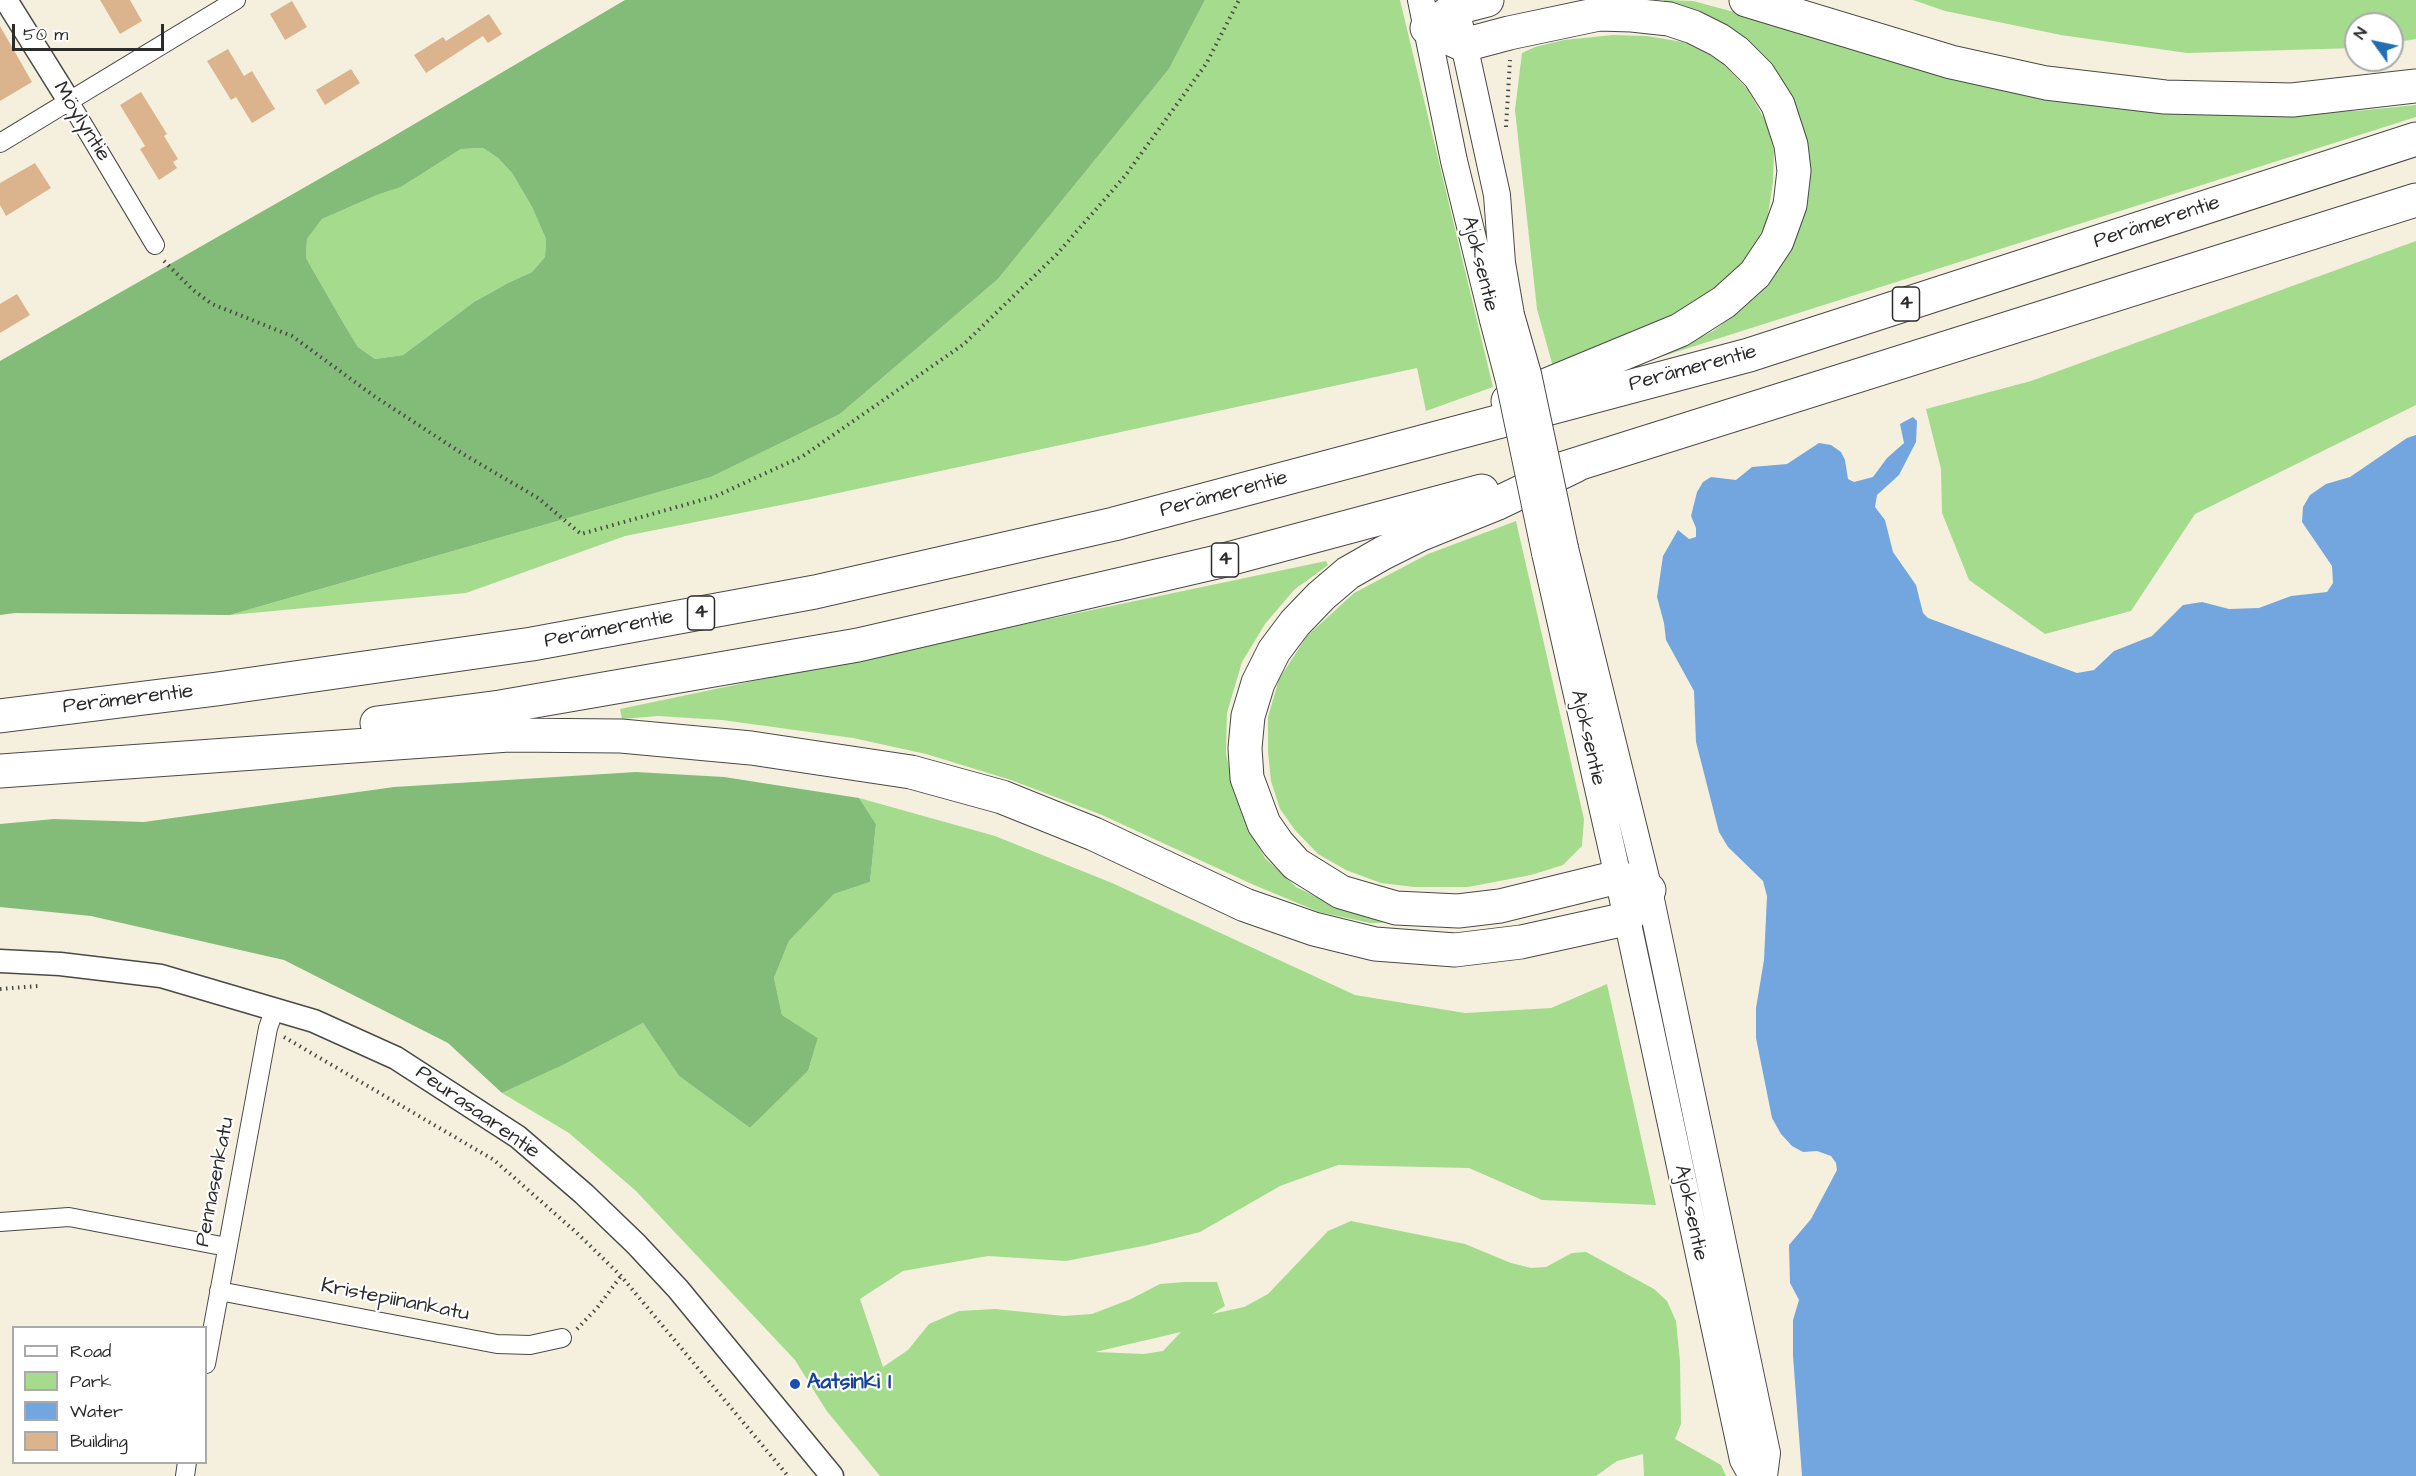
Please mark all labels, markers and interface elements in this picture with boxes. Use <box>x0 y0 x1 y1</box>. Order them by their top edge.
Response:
scale bar <box>15 12 166 50</box>
north arrow <box>2344 12 2404 72</box>
text: 50 m <box>23 22 68 47</box>
text: N <box>2349 23 2373 43</box>
street label: Möylyntie <box>47 78 115 166</box>
street label: Perämerentie <box>2091 191 2223 255</box>
street label: Ajoksentie <box>1455 214 1503 314</box>
road number: 4 <box>1892 287 1920 321</box>
street label: Perämerentie <box>1626 340 1760 398</box>
street label: Perämerentie <box>1157 466 1291 524</box>
road number: 4 <box>1212 543 1238 577</box>
road number: 4 <box>688 596 714 630</box>
street label: Perämerentie <box>542 605 676 655</box>
street label: Perämerentie <box>61 679 195 721</box>
street label: Ajoksentie <box>1564 688 1610 788</box>
street label: Peurasaarentie <box>410 1061 544 1165</box>
street label: Pennasenkatu <box>191 1115 241 1249</box>
street label: Ajoksentie <box>1668 1163 1712 1263</box>
street label: Kristepiinankatu <box>319 1274 471 1328</box>
legend <box>12 1326 207 1464</box>
text: Road <box>70 1339 111 1364</box>
text: Park <box>70 1369 112 1394</box>
place label: Aatsinki I <box>807 1371 892 1397</box>
marker: Aatsinki I <box>788 1377 802 1391</box>
text: Water <box>70 1399 123 1424</box>
text: Building <box>70 1429 128 1454</box>

